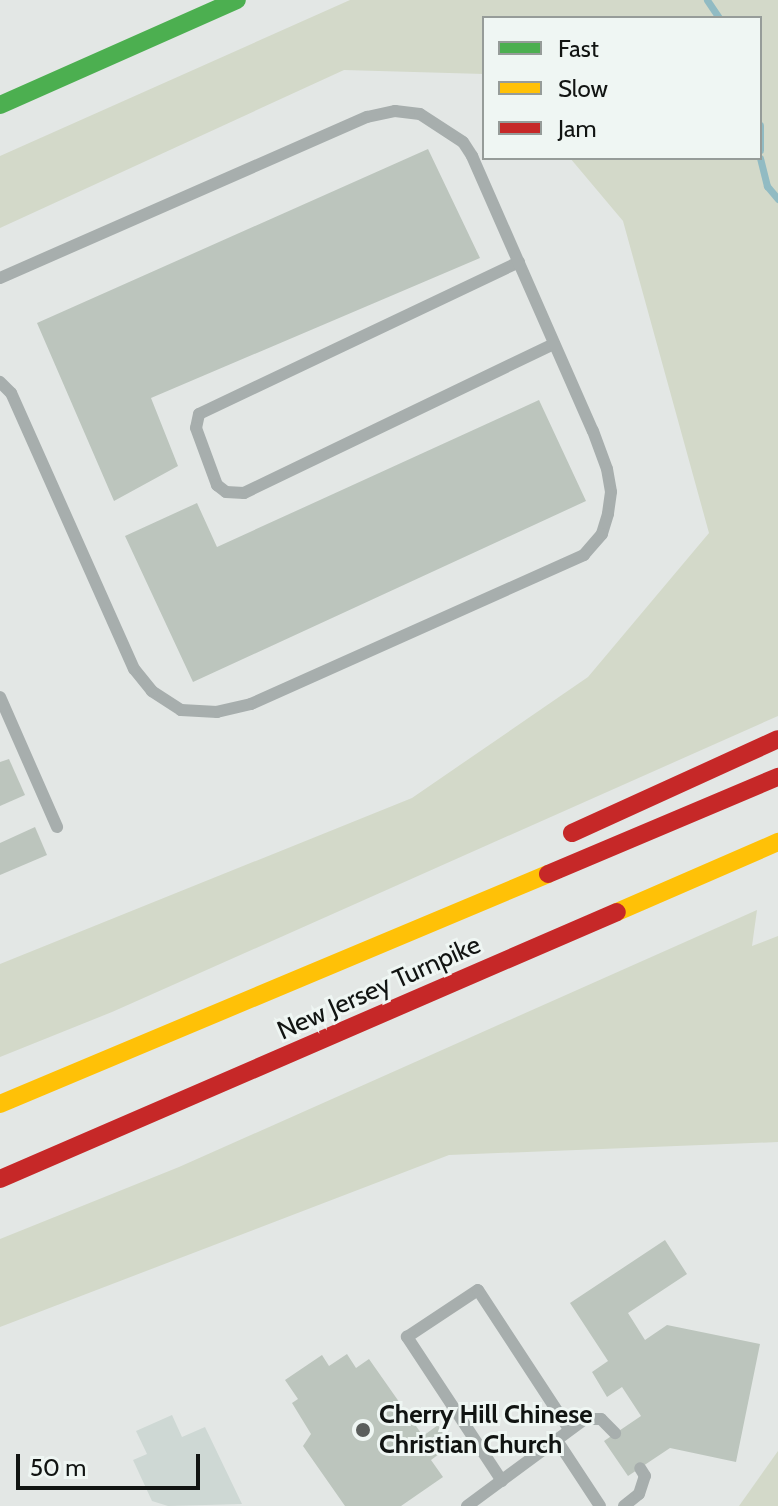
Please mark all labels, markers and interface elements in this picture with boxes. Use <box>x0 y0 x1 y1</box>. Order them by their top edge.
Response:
legend <box>482 16 762 160</box>
text: Fast <box>558 34 599 63</box>
text: Slow <box>558 74 608 103</box>
text: Jam <box>558 114 596 143</box>
street label: New Jersey Turnpike <box>273 929 485 1047</box>
place label: Cherry Hill Chinese Christian Church <box>379 1399 593 1460</box>
marker: Cherry Hill Chinese Christian Church <box>354 1421 372 1439</box>
scale bar <box>20 1438 204 1488</box>
text: 50 m <box>30 1453 86 1482</box>

